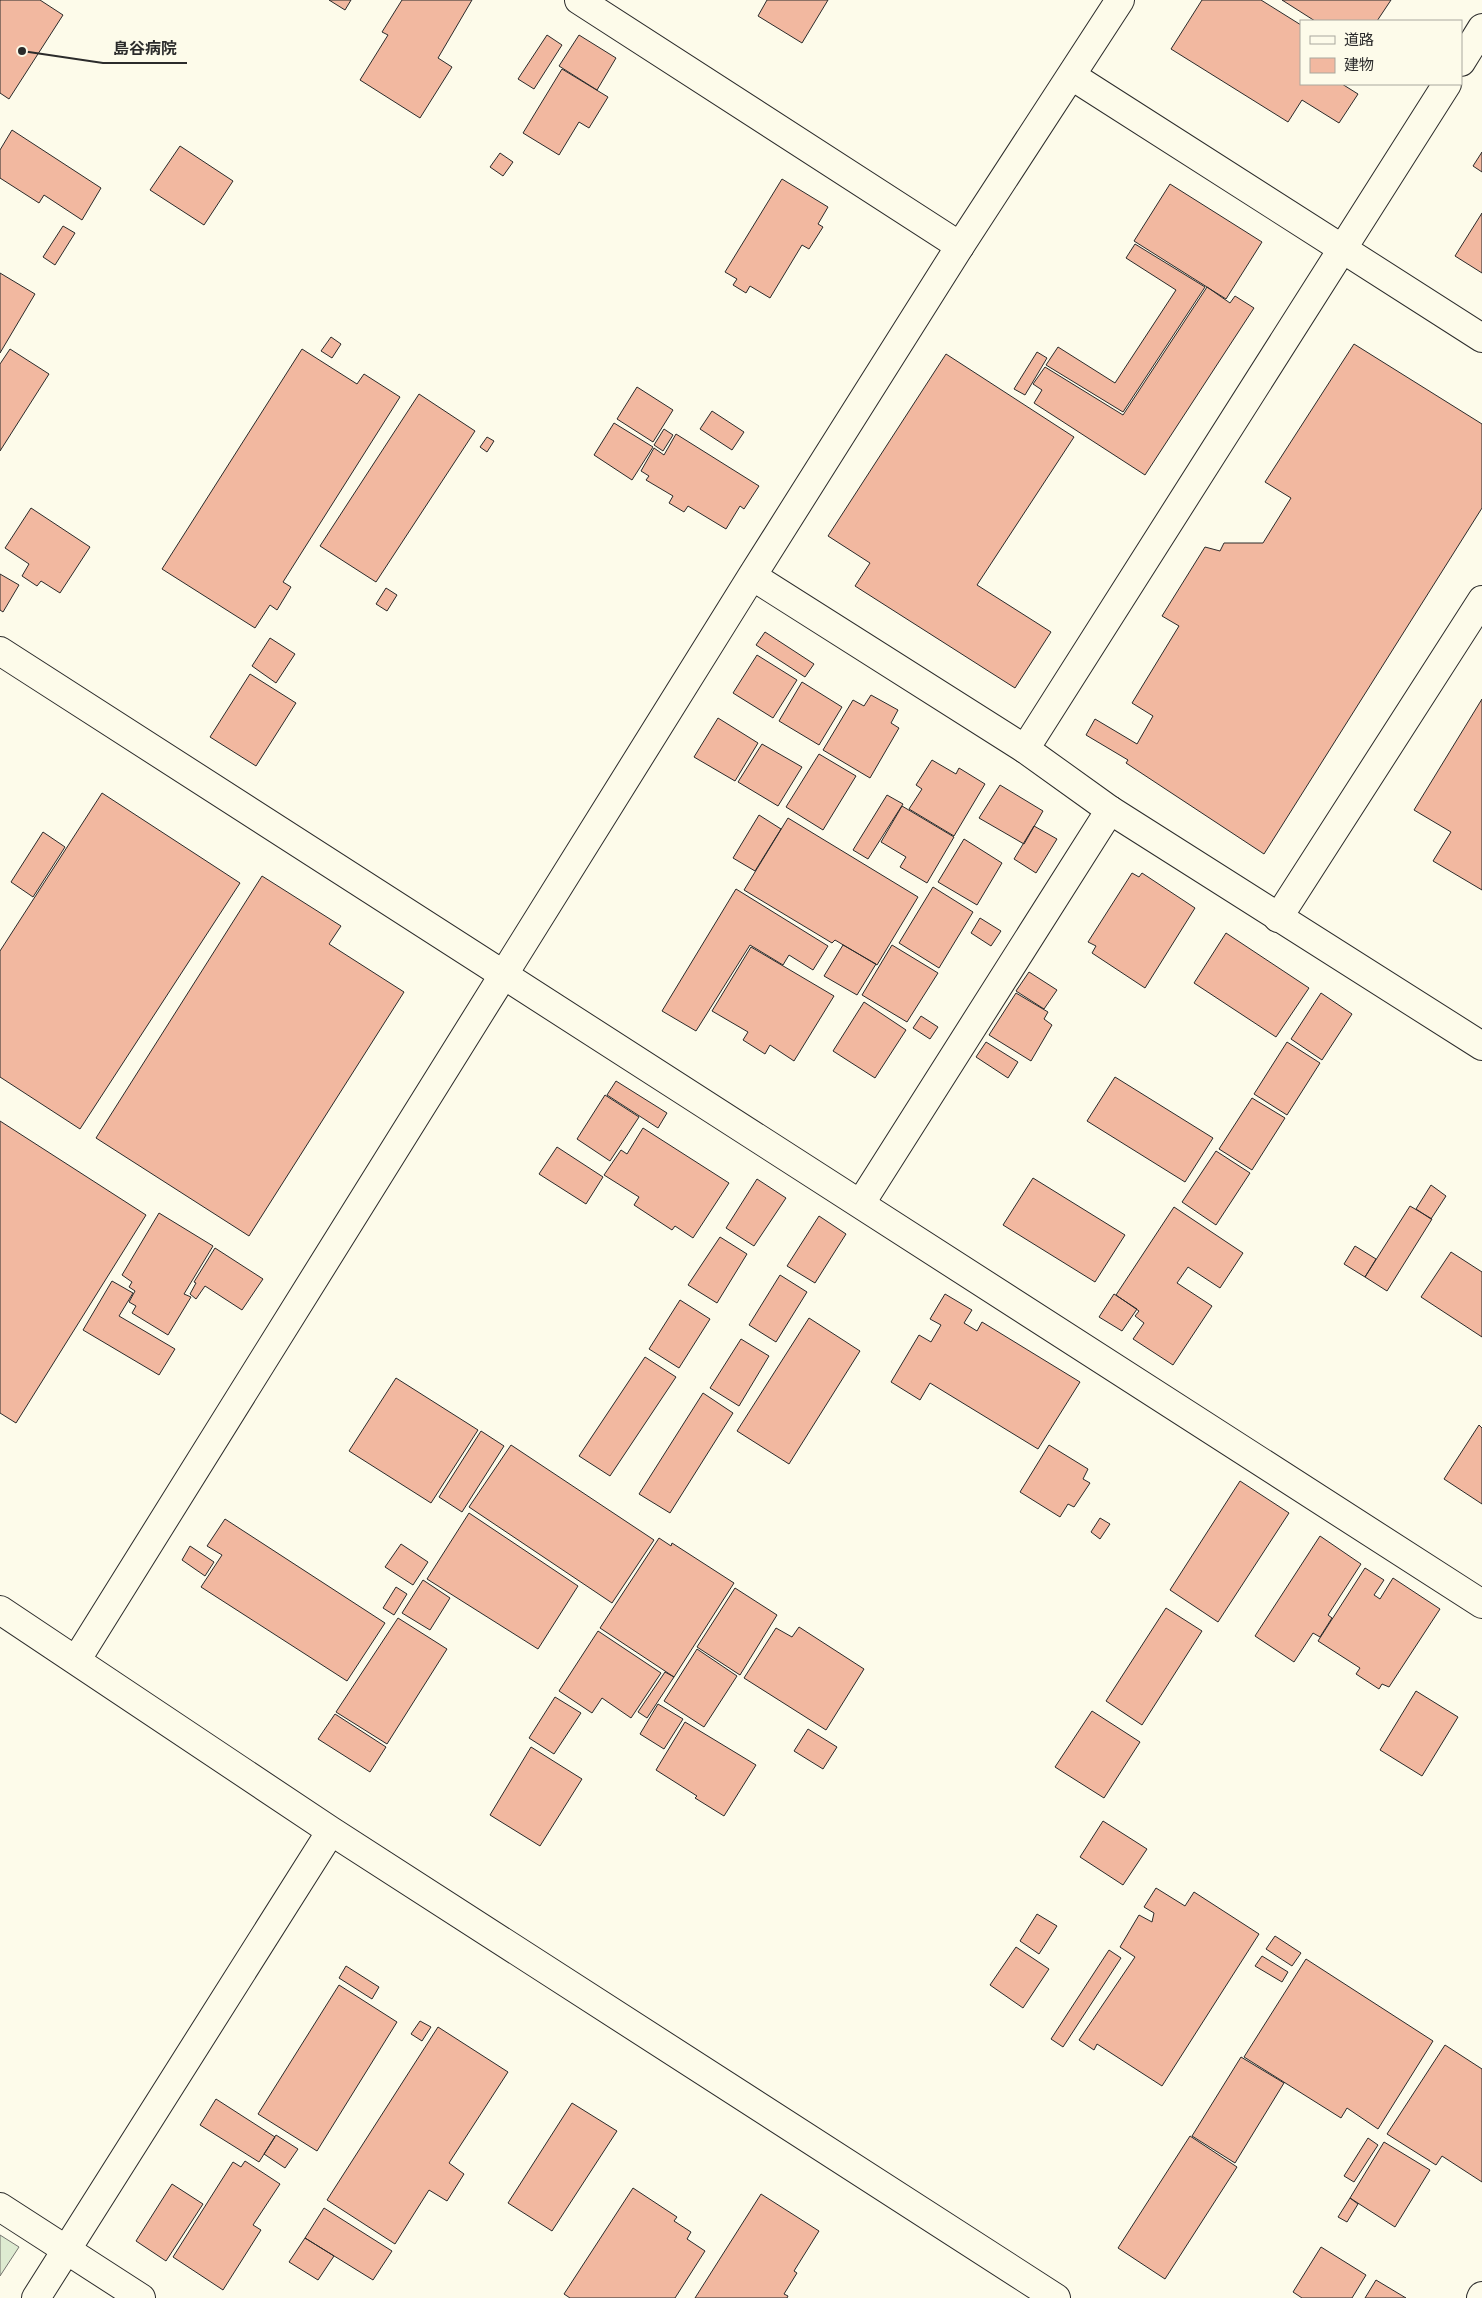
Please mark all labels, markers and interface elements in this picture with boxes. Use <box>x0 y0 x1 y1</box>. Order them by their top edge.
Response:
legend <box>1300 20 1462 85</box>
text: 道路 <box>1344 30 1374 49</box>
callout: 島谷病院 <box>103 32 187 63</box>
text: 島谷病院 <box>113 38 177 58</box>
text: 建物 <box>1344 55 1374 74</box>

